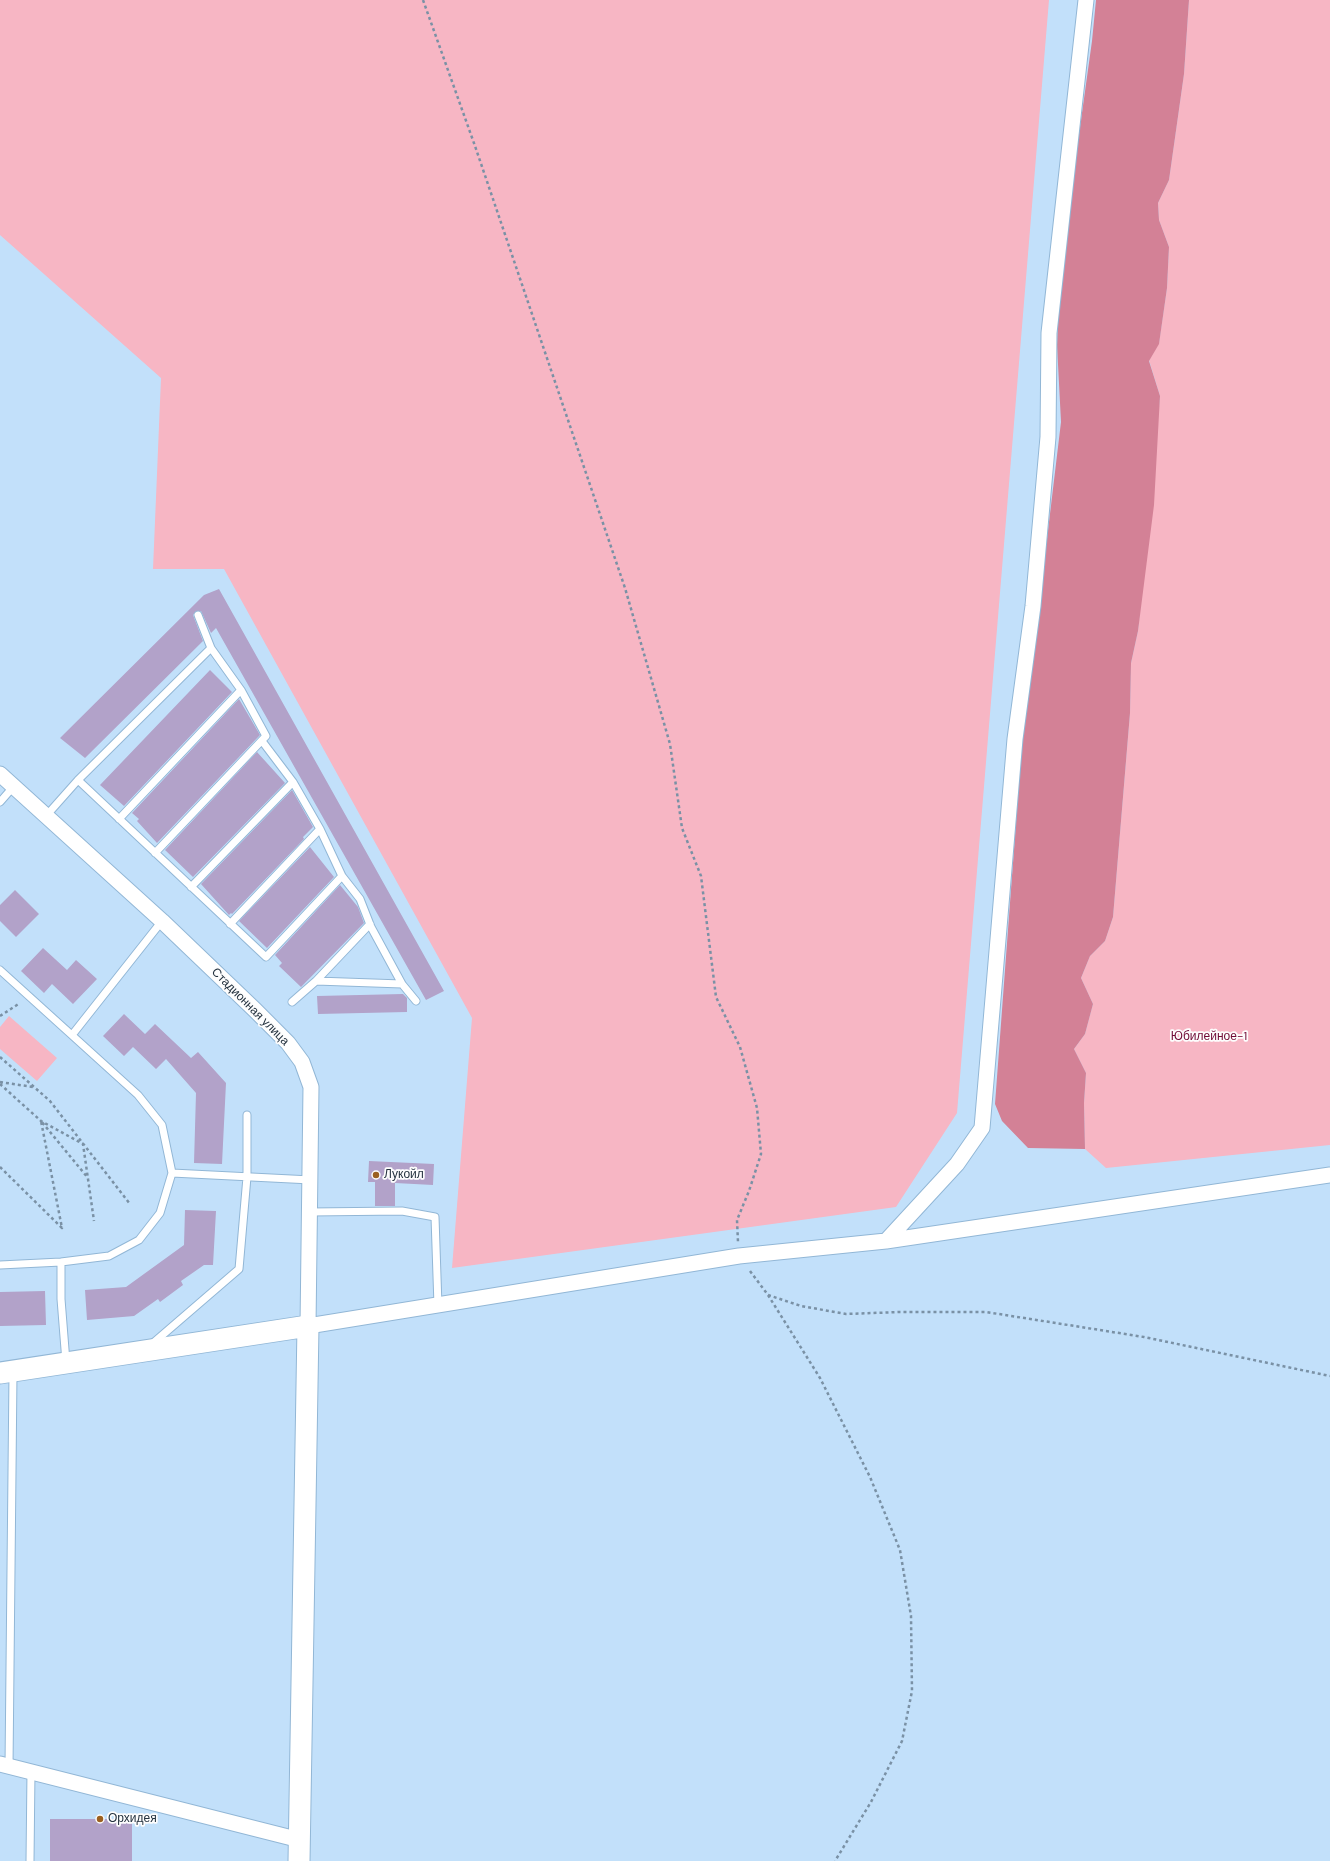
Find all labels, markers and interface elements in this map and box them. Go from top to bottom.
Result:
street label: Стадионная улица [208,965,292,1049]
park label: Юбилейное-1 [1171,1030,1247,1044]
place label: Лукойл [384,1168,424,1182]
marker: Лукойл [371,1170,381,1180]
place label: Орхидея [108,1812,157,1826]
marker: Орхидея [95,1814,105,1824]

